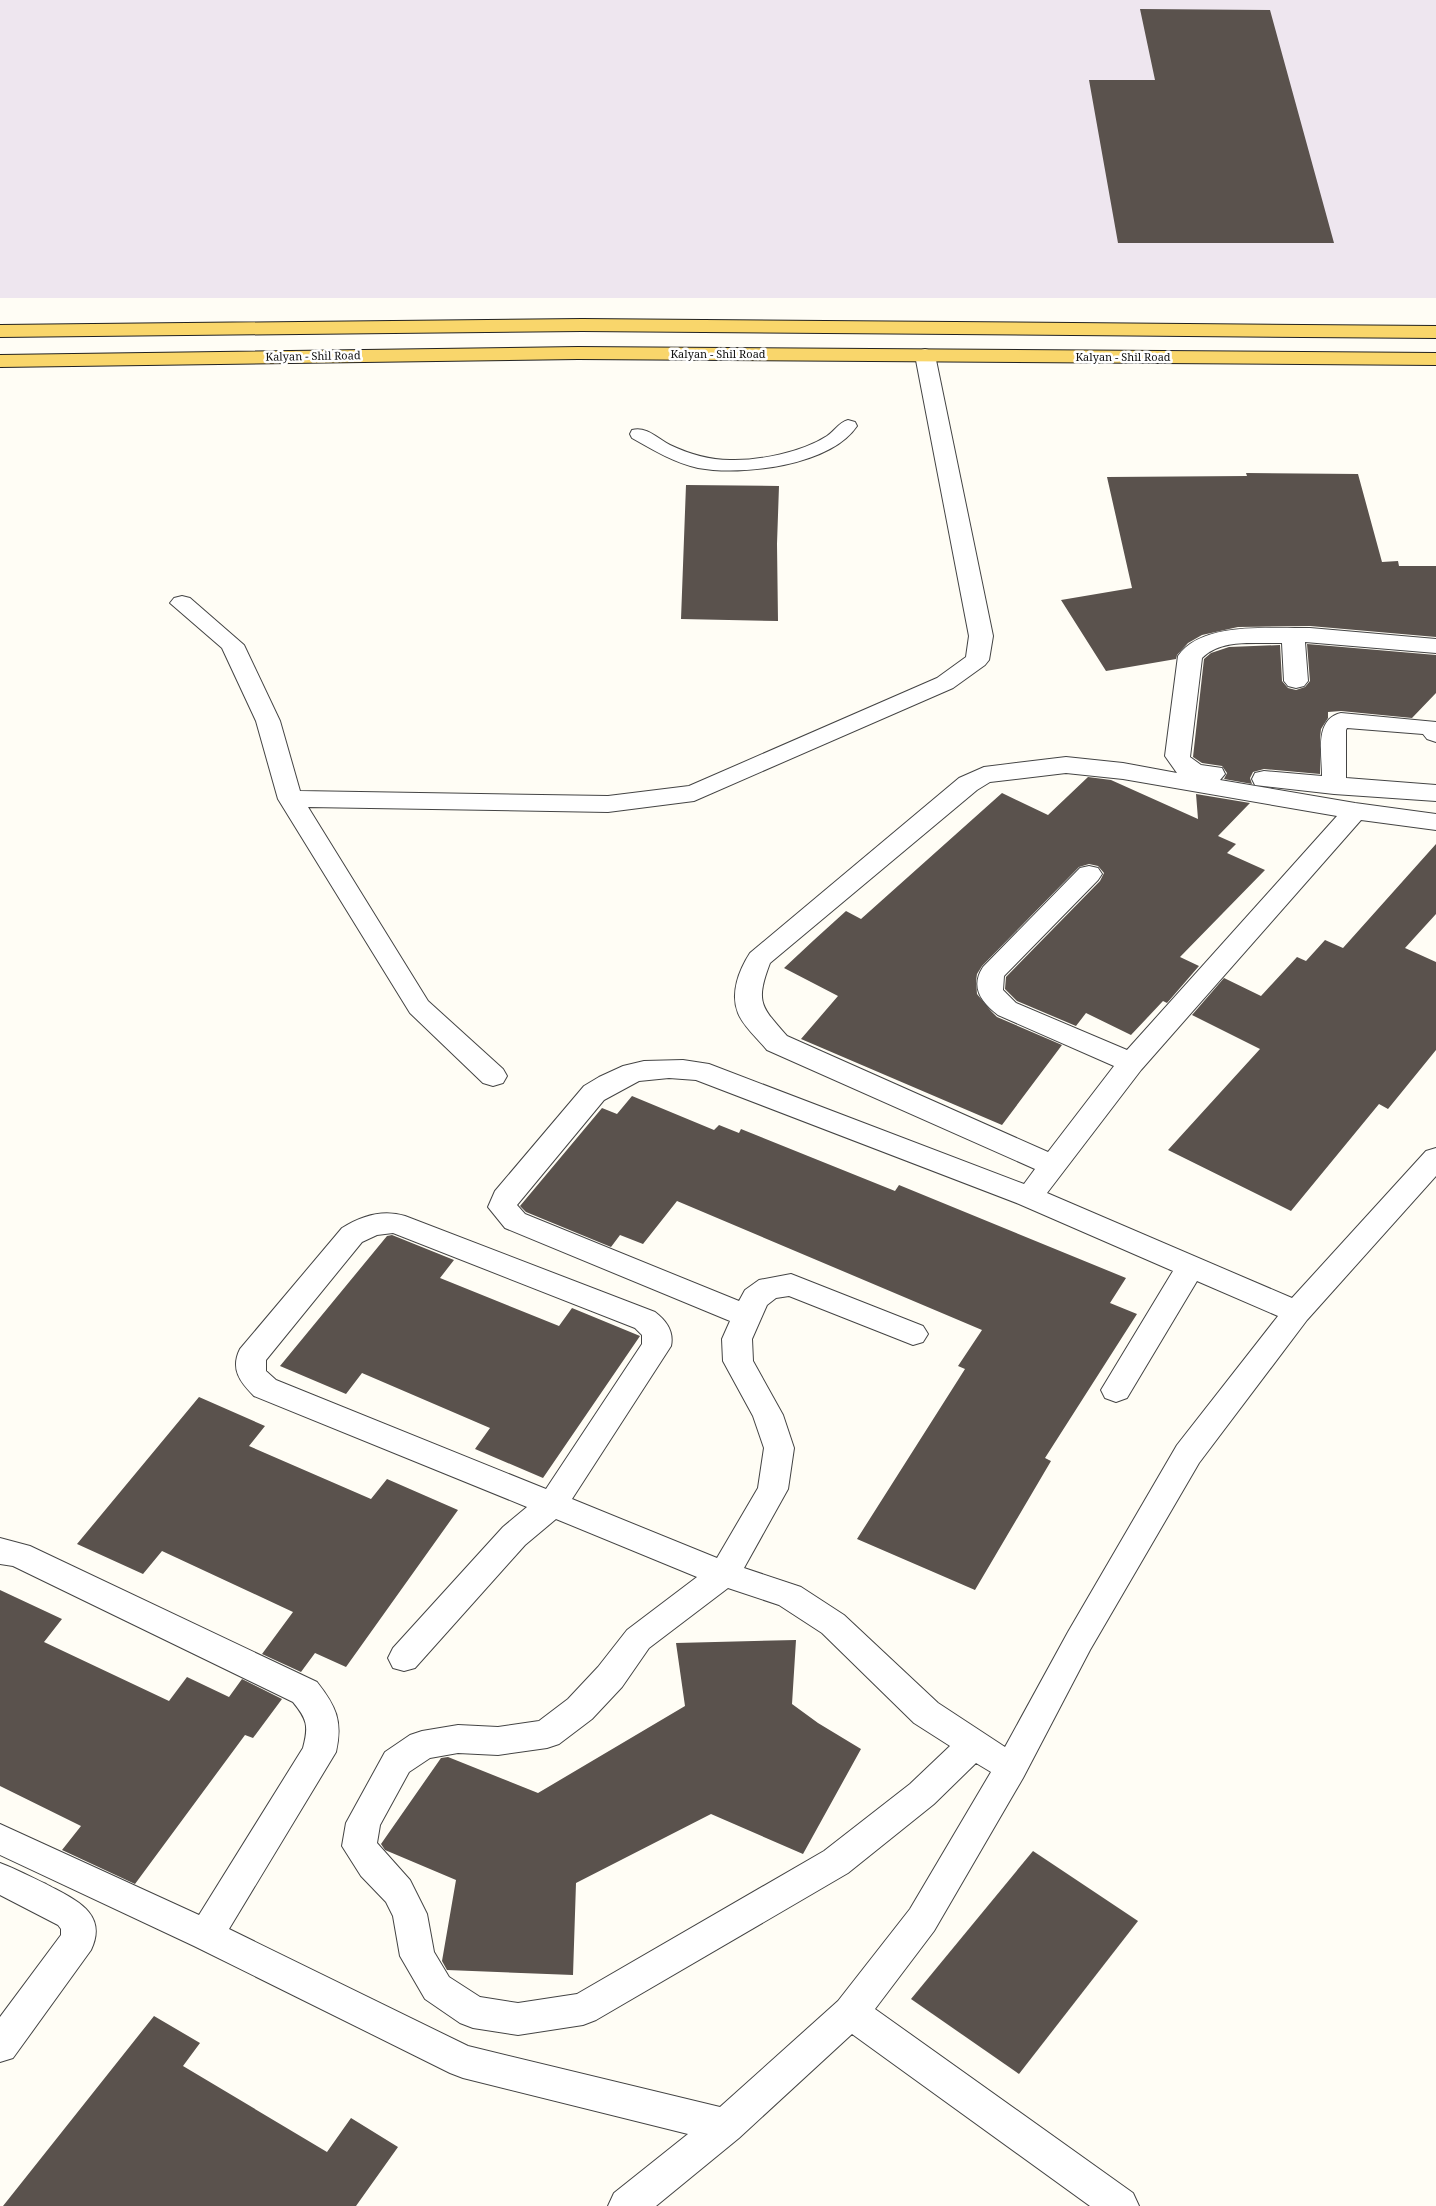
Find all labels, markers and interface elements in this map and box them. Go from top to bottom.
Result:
street label: Kalyan - Shil Road [670,346,766,361]
street label: Kalyan - Shil Road [265,347,361,364]
street label: Kalyan - Shil Road [1075,349,1171,364]

